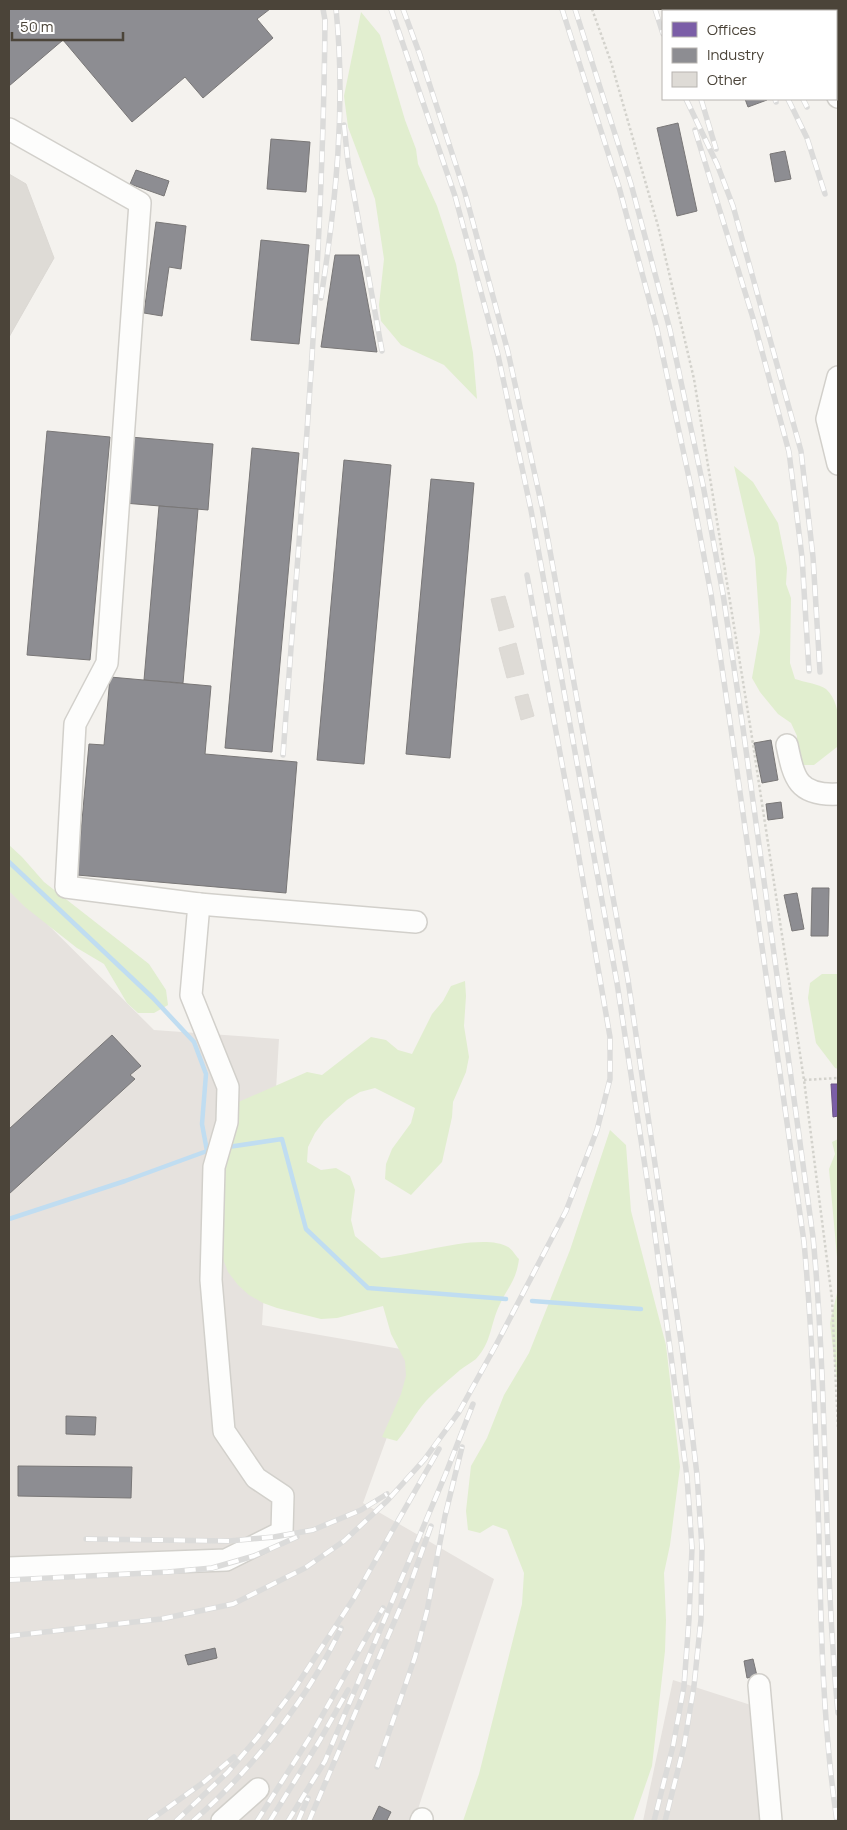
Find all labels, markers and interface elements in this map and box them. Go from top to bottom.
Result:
scale bar [12,10,124,42]
legend [662,10,837,100]
text: 50 m [20,16,54,37]
text: Offices [707,19,756,40]
text: Industry [707,44,764,65]
text: Other [707,69,748,90]

